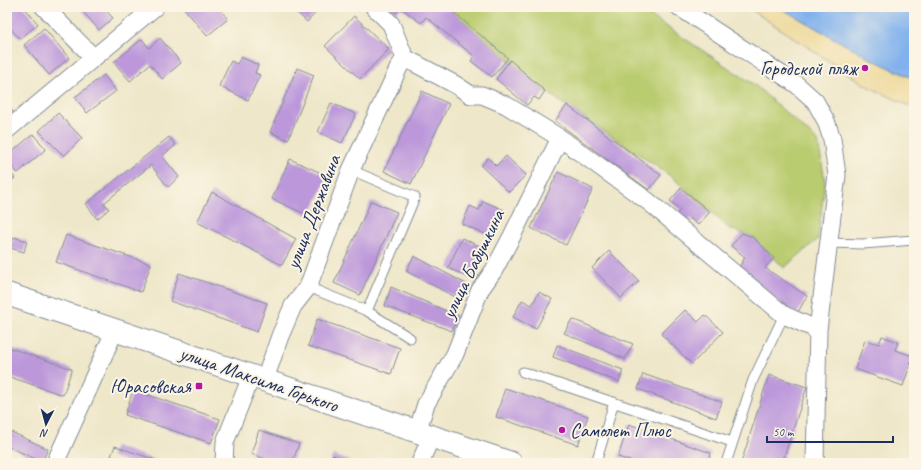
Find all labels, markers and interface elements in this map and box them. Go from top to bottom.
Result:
place label: Городской пляж [760,56,860,81]
marker: Городской пляж [860,63,870,73]
street label: улица Державина [279,150,347,274]
street label: улица Бабушкина [435,204,511,323]
street label: улица Максима Горького [176,340,342,418]
place label: Юрасовская [110,374,192,399]
marker: Юрасовская [194,381,204,391]
north arrow [26,404,66,444]
place label: Самолет Плюс [570,418,672,443]
scale bar [767,418,893,444]
text: 50 m [773,424,795,440]
marker: Самолет Плюс [557,425,567,435]
text: N [39,426,49,441]

